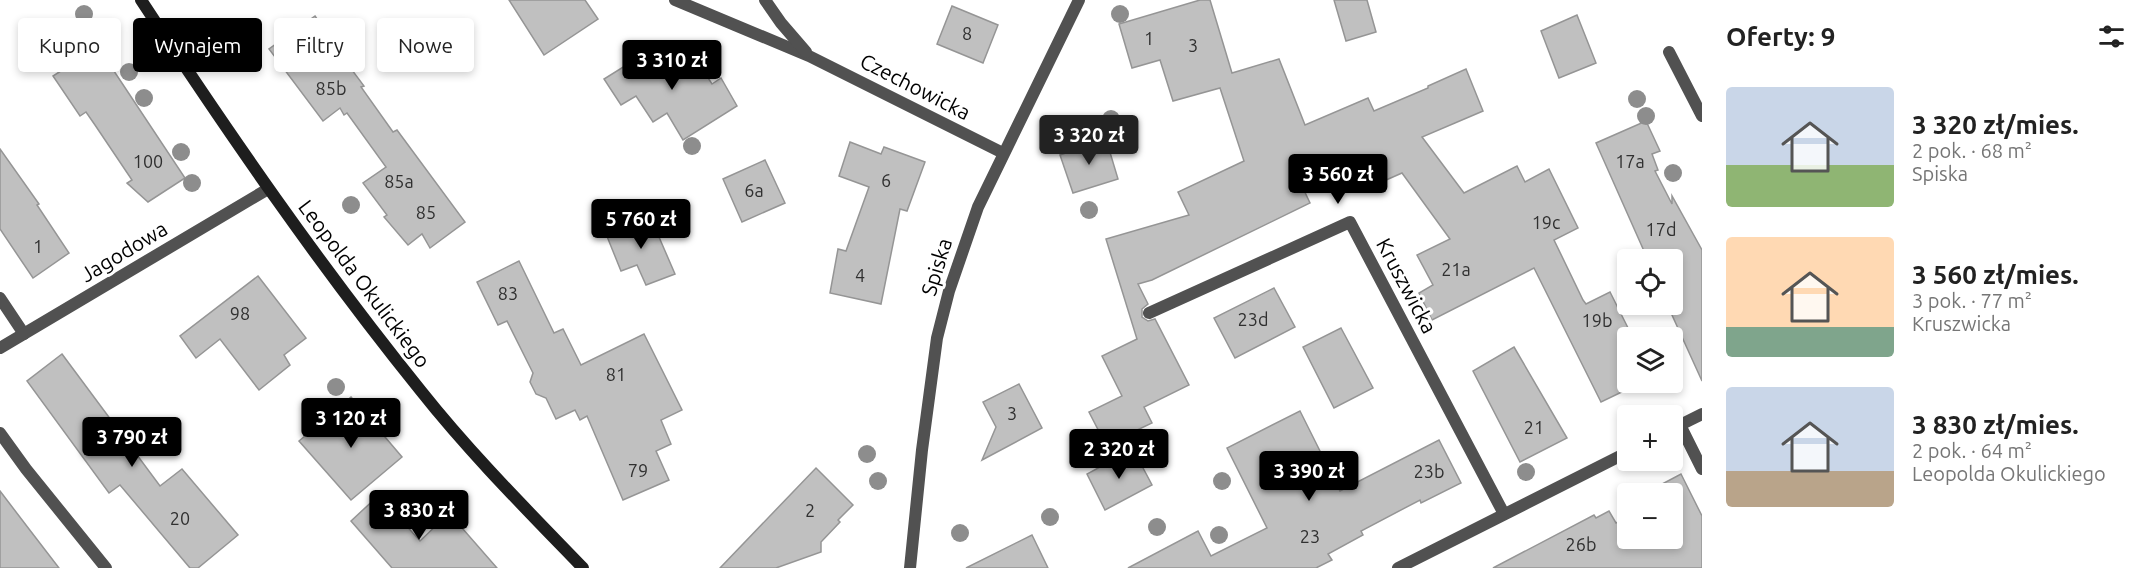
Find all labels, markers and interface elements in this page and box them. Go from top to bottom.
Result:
chip: Kupno [18,18,121,72]
chip: Wynajem [133,18,262,72]
chip: Filtry [274,18,365,72]
chip: Nowe [377,18,474,72]
icon: filters [2095,20,2128,53]
text: Oferty: 9 [1726,22,1835,51]
house number: 8 [962,23,972,43]
house number: 1 [1144,28,1154,48]
house number: 3 [1188,35,1198,55]
pin: 3 310 zł [610,40,734,91]
text: 3 310 zł [636,48,708,71]
street label: Czechowicka [856,48,975,124]
house number: 85b [316,78,346,98]
text: 3 320 zł/mies. [1912,110,2079,139]
icon: home [1774,111,1846,183]
pin: 3 320 zł [1027,115,1151,166]
text: 3 320 zł [1053,123,1125,146]
text: 2 pok. · 68 m² [1912,139,2032,162]
house number: 100 [133,151,163,171]
house number: 17a [1615,151,1645,171]
pin: 3 560 zł [1276,154,1400,205]
text: 3 560 zł [1302,162,1374,185]
text: Spiska [1912,162,1968,185]
house number: 6 [881,170,891,190]
house number: 85a [384,171,414,191]
house number: 6a [744,180,764,200]
street label: Leopolda Okulickiego [294,195,436,372]
pin: 5 760 zł [579,199,703,250]
house number: 85 [416,202,436,222]
text: 5 760 zł [605,207,677,230]
house number: 19c [1532,212,1560,232]
street label: Jagodowa [76,216,171,286]
house number: 17d [1646,219,1676,239]
street label: Kruszwicka [1372,234,1442,337]
street label: Spiska [916,235,956,298]
house number: 1 [33,236,43,256]
map controls [1617,249,1683,549]
button: locate [1617,249,1683,315]
house number: 21a [1441,259,1471,279]
text: 3 560 zł/mies. [1912,260,2079,289]
icon: home [1774,261,1846,333]
house number: 4 [855,265,865,285]
house number: 83 [498,283,518,303]
text: 3 pok. · 77 m² [1912,289,2032,312]
house number: 98 [230,303,250,323]
house number: 23d [1238,309,1268,329]
house number: 19b [1582,310,1612,330]
text: Kruszwicka [1912,312,2011,335]
button: layers [1617,327,1683,393]
house number: 81 [606,364,626,384]
pin: 3 120 zł [289,398,413,449]
house number: 3 [1007,403,1017,423]
button: + [1617,405,1683,471]
text: 3 120 zł [315,406,387,429]
text: 3 830 zł/mies. [1912,410,2079,439]
icon: home [1774,411,1846,483]
pin: 3 790 zł [70,417,194,468]
house number: 21 [1524,417,1544,437]
text: 3 790 zł [96,425,168,448]
pin: 2 320 zł [1057,429,1181,480]
text: 2 320 zł [1083,437,1155,460]
text: 2 pok. · 64 m² [1912,439,2032,462]
pin: 3 390 zł [1247,451,1371,502]
text: 3 390 zł [1273,459,1345,482]
house number: 79 [628,460,648,480]
house number: 23b [1414,461,1444,481]
text: Leopolda Okulickiego [1912,462,2106,485]
button: − [1617,483,1683,549]
pin: 3 830 zł [357,490,481,541]
text: 3 830 zł [383,498,455,521]
house number: 2 [805,500,815,520]
house number: 20 [170,508,190,528]
house number: 23 [1300,526,1320,546]
house number: 26b [1566,534,1596,554]

